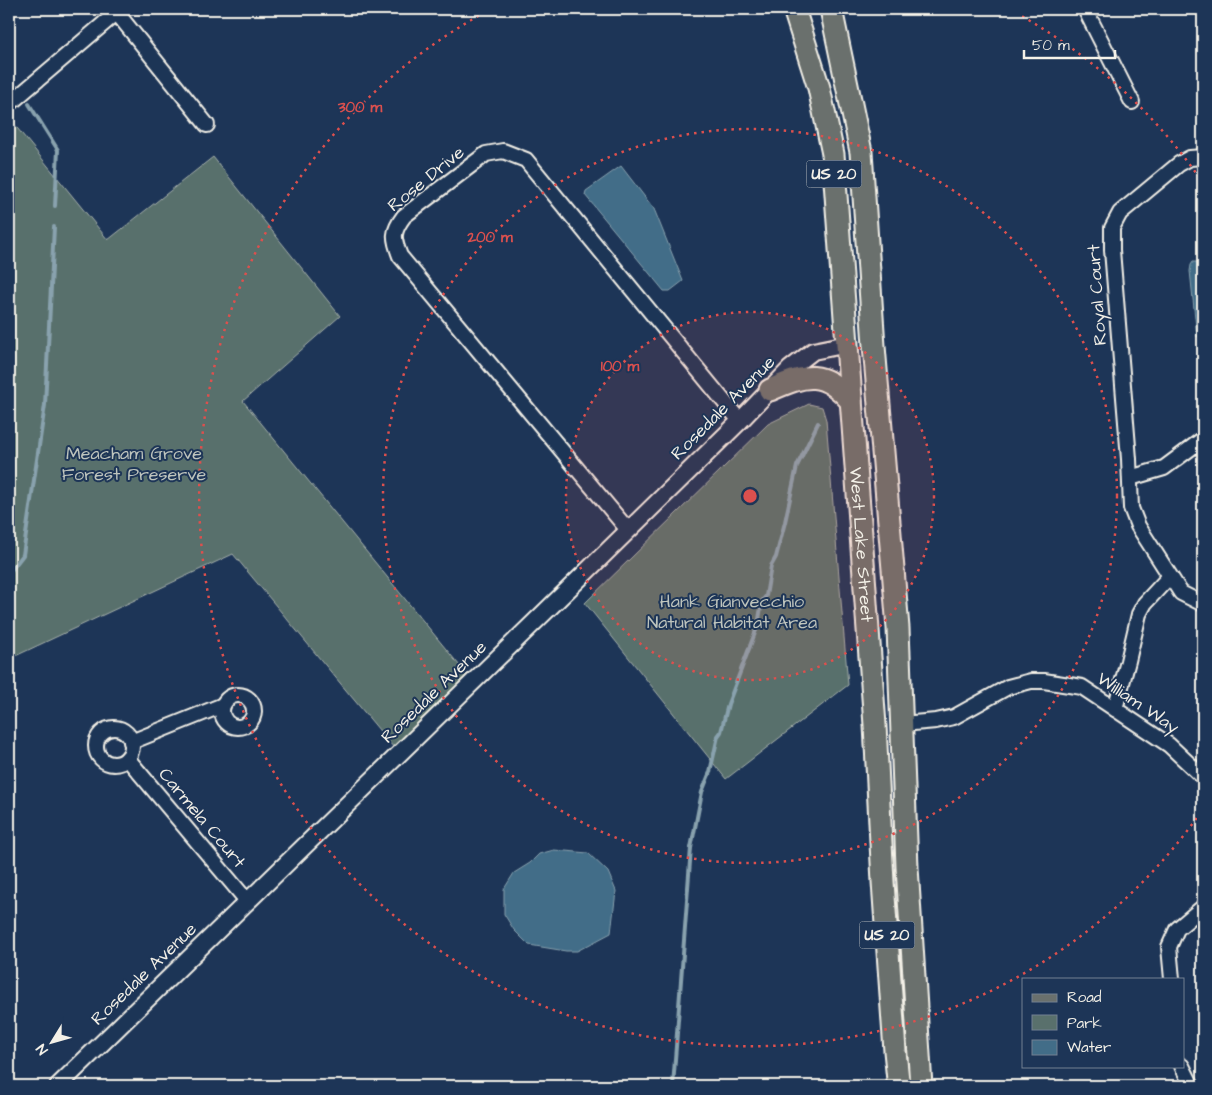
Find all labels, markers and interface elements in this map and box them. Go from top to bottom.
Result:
scale bar [1024,28,1116,60]
text: 50 m [1032,35,1070,56]
text: 300 m [337,97,382,118]
street label: Rose Drive [382,140,470,218]
road number: US 20 [806,160,862,188]
text: 200 m [466,227,513,248]
street label: Royal Court [1081,243,1114,346]
street label: Rosedale Avenue [665,350,781,466]
text: 100 m [601,356,640,377]
park label: Meacham Grove Forest Preserve [62,441,207,487]
street label: West Lake Street [844,466,880,624]
centre of rings [741,487,759,505]
park label: Hank Gianvecchio Natural Habitat Area [647,589,817,635]
street label: Rosedale Avenue [376,635,493,749]
street label: William Way [1091,666,1184,741]
street label: Carmela Court [153,762,252,874]
street label: Rosedale Avenue [86,917,203,1031]
road number: US 20 [860,922,914,948]
legend [1022,978,1184,1068]
text: Road [1067,987,1102,1008]
text: Park [1067,1013,1102,1034]
north arrow [28,1018,78,1068]
text: Water [1067,1037,1111,1058]
text: N [32,1040,53,1059]

